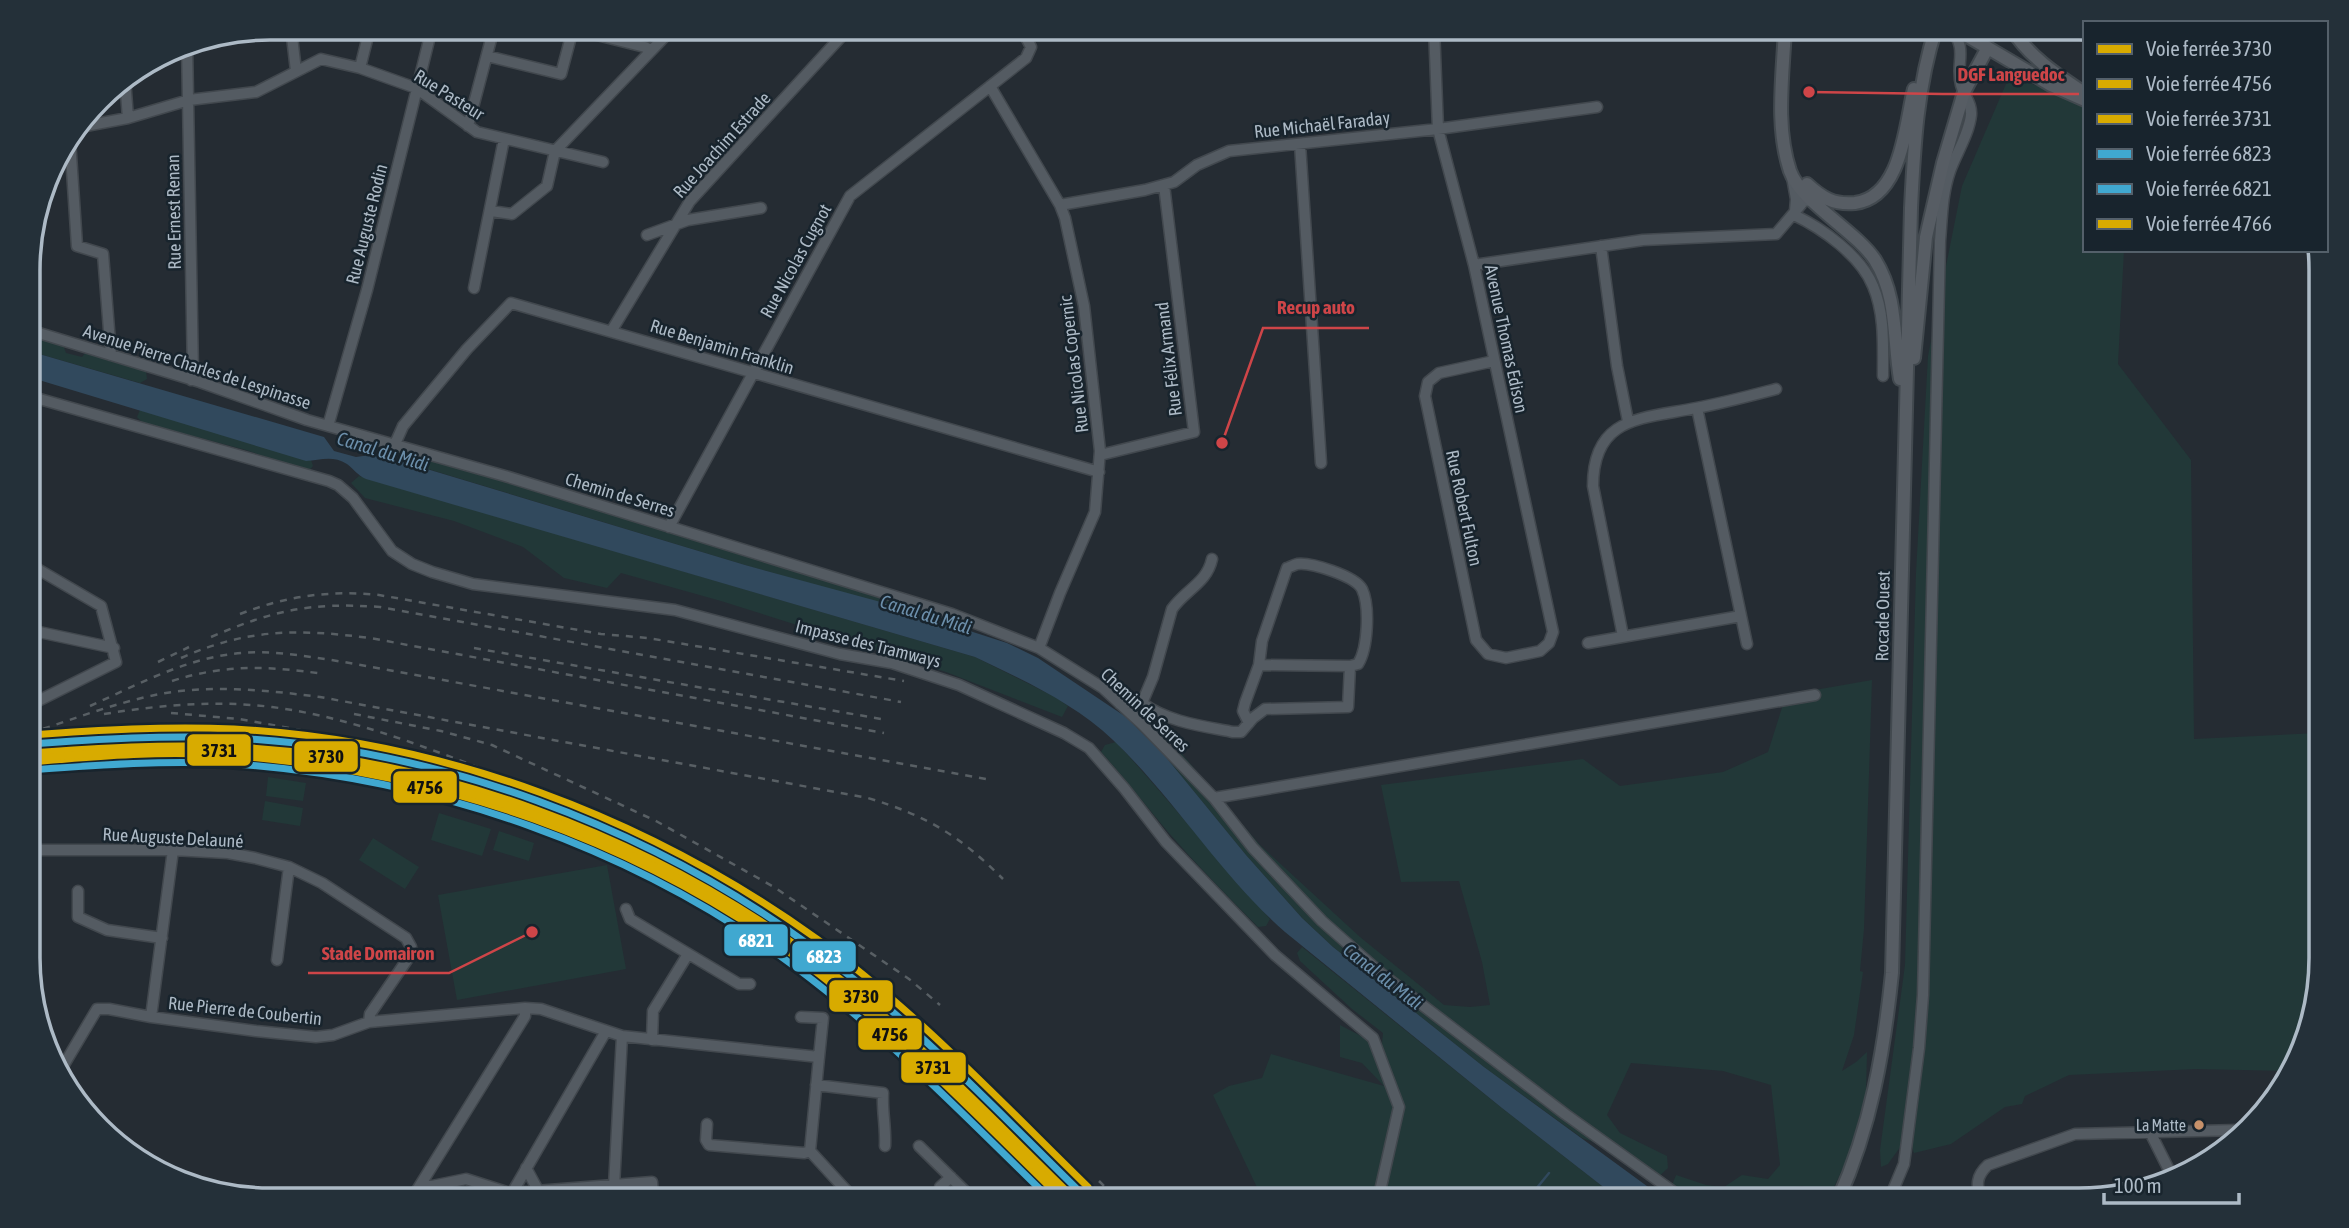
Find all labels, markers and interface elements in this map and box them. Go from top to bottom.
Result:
legend [2083,21,2328,252]
text: Voie ferrée 3730 [2146,36,2272,60]
callout: DGF Languedoc [1943,54,2079,94]
text: DGF Languedoc [1957,63,2065,85]
street label: Rue Pasteur [410,65,489,125]
text: Voie ferrée 4756 [2146,71,2272,95]
street label: Rue Joachim Estrade [669,87,775,202]
text: Voie ferrée 3731 [2146,106,2272,130]
street label: Rue Michaël Faraday [1253,107,1391,142]
text: Voie ferrée 6823 [2146,141,2272,165]
street label: Rue Ernest Renan [162,154,185,270]
street label: Rue Auguste Rodin [341,162,392,286]
text: Voie ferrée 6821 [2146,176,2272,200]
street label: Rue Nicolas Cugnot [756,200,836,321]
text: Voie ferrée 4766 [2146,211,2272,235]
street label: Avenue Thomas Edison [1481,263,1532,415]
callout: Recup auto [1263,288,1369,328]
street label: Rue Nicolas Copernic [1055,294,1092,434]
text: Recup auto [1277,296,1355,318]
street label: Rue Félix Armand [1151,301,1186,417]
street label: Rue Benjamin Franklin [648,315,796,378]
street label: Avenue Pierre Charles de Lespinasse [81,320,313,413]
water label: Canal du Midi [335,427,431,475]
street label: Rue Robert Fulton [1442,448,1487,568]
street label: Chemin de Serres [563,468,677,521]
street label: Rocade Ouest [1871,571,1894,661]
water label: Canal du Midi [878,590,974,638]
street label: Impasse des Tramways [793,615,943,672]
street label: Chemin de Serres [1097,663,1194,756]
line badge: 3731 [186,733,252,767]
text: 3731 [201,739,237,761]
line badge: 3730 [293,740,359,773]
text: 3730 [308,745,344,767]
line badge: 4756 [392,770,458,804]
text: 4756 [406,776,443,798]
street label: Rue Auguste Delauné [102,823,244,852]
line badge: 6821 [723,923,789,957]
text: 6821 [738,929,774,951]
callout: Stade Domairon [308,933,449,973]
water label: Canal du Midi [1339,938,1427,1014]
line badge: 6823 [791,940,857,973]
text: Stade Domairon [322,942,434,964]
text: 6823 [806,945,842,967]
line badge: 3730 [828,979,894,1013]
text: 3730 [843,985,879,1007]
street label: Rue Pierre de Coubertin [167,992,323,1029]
line badge: 4756 [857,1017,923,1051]
text: 4756 [871,1023,908,1045]
line badge: 3731 [900,1051,967,1084]
text: 3731 [915,1056,951,1078]
place label: La Matte [2136,1116,2186,1134]
marker: La Matte [2192,1118,2206,1132]
scale bar [2104,1162,2239,1206]
text: 100 m [2114,1173,2162,1197]

